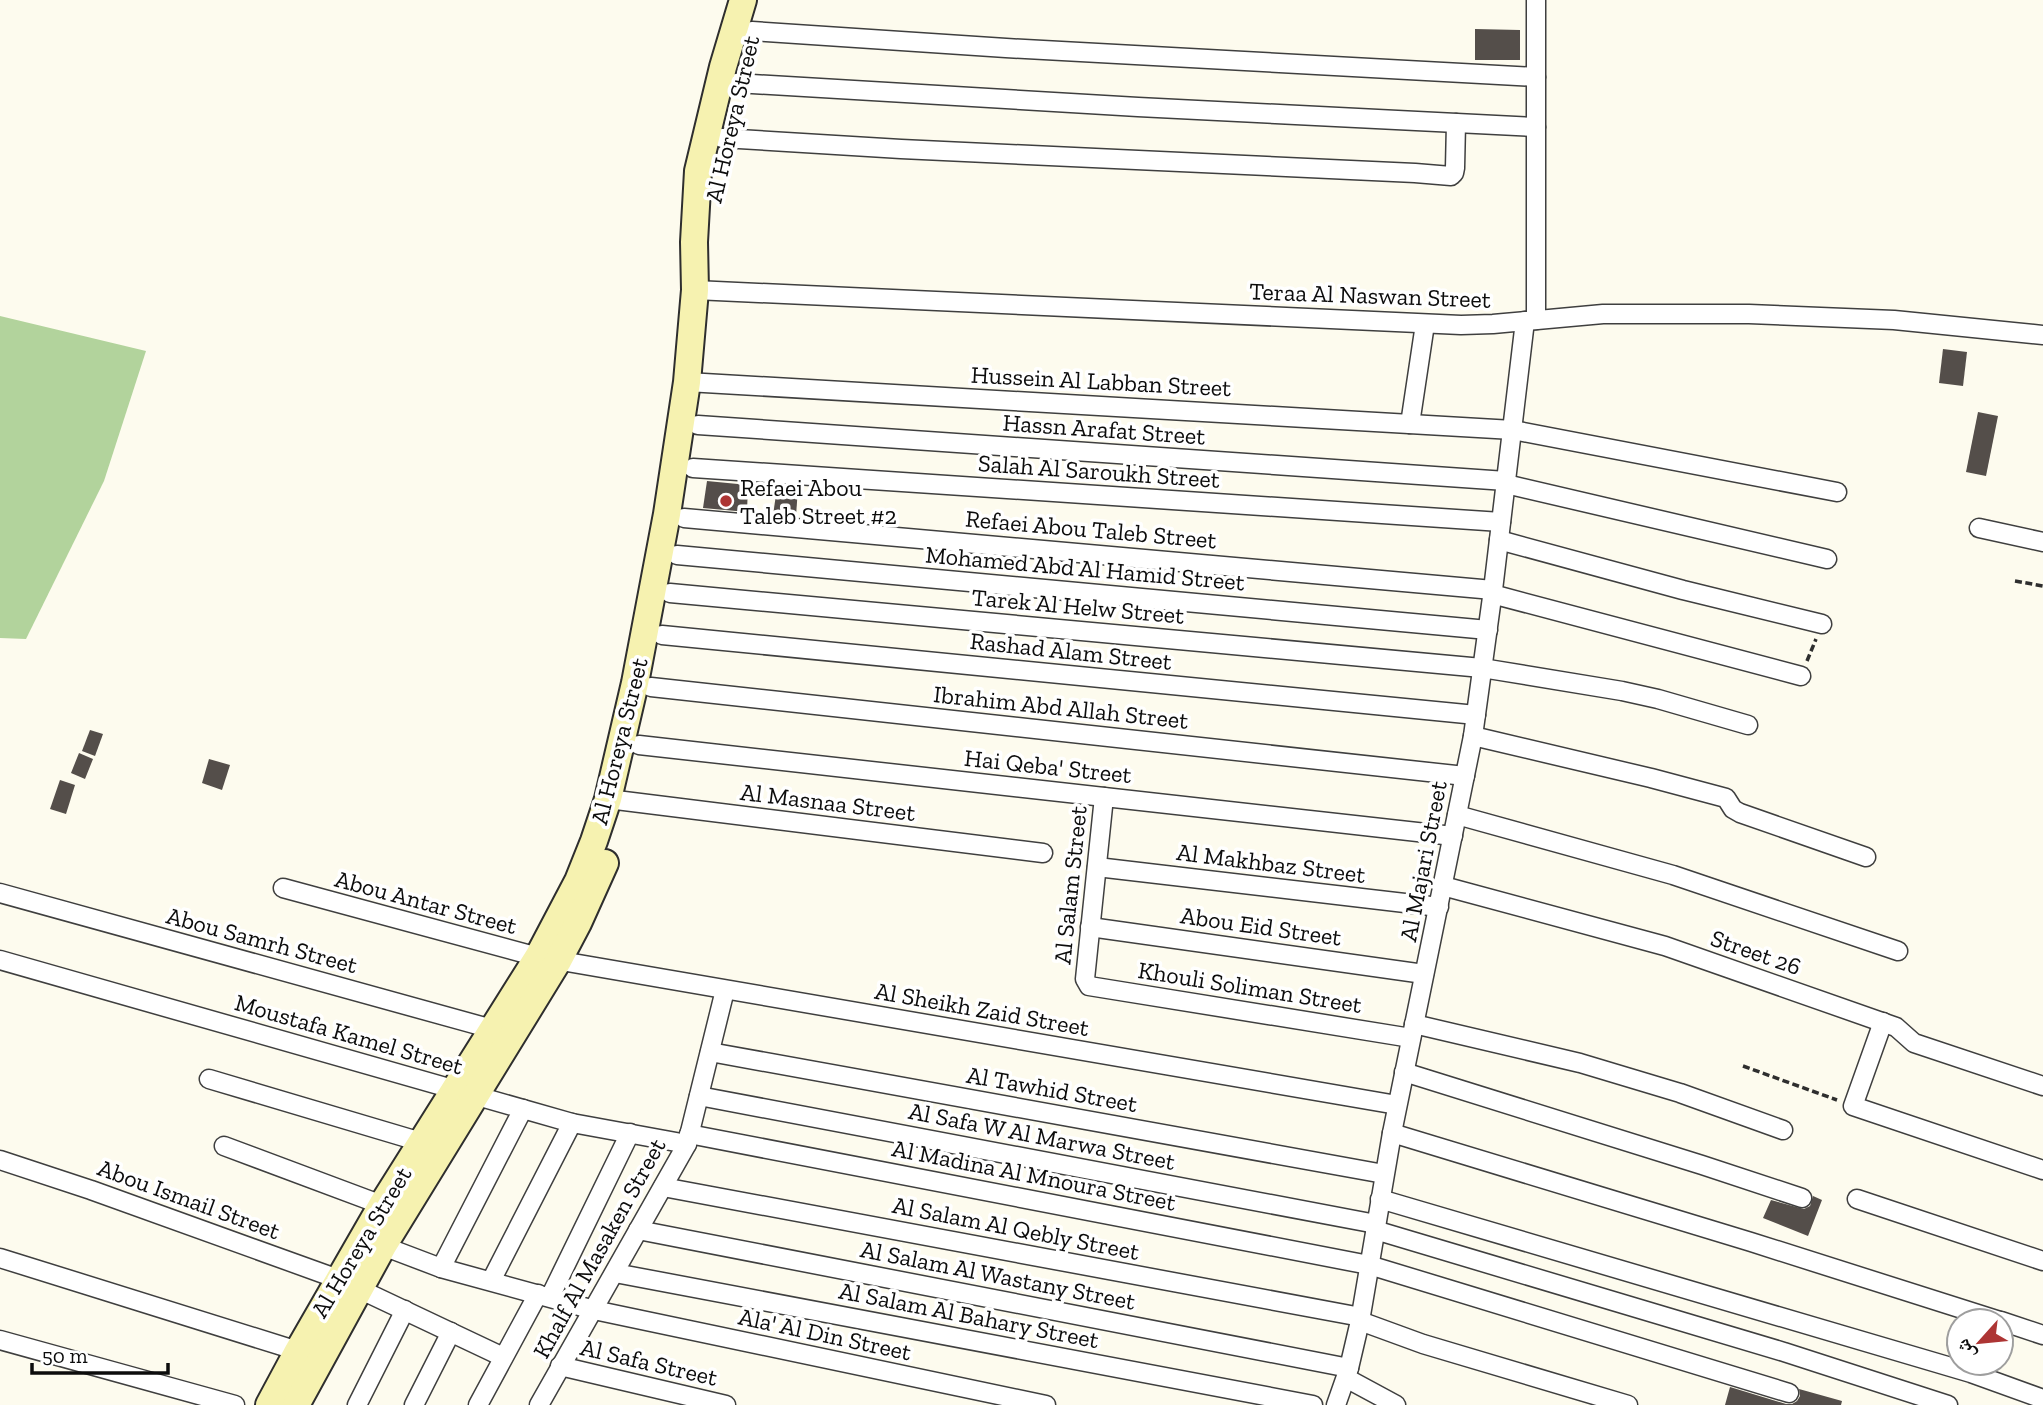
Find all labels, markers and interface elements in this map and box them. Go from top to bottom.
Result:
street label: Al Horeya Street [699,32,765,205]
street label: Teraa Al Naswan Street [1249,276,1491,314]
street label: Hussein Al Labban Street [970,360,1232,402]
street label: Hassn Arafat Street [1002,407,1206,451]
street label: Salah Al Saroukh Street [977,448,1221,494]
place label: Refaei Abou Taleb Street #2 [740,473,897,530]
marker: Refaei Abou Taleb Street #2 [718,493,734,509]
street label: Refaei Abou Taleb Street [964,504,1218,554]
street label: Mohamed Abd Al Hamid Street [924,540,1246,596]
street label: Tarek Al Helw Street [971,582,1186,630]
street label: Rashad Alam Street [969,626,1173,676]
street label: Al Horeya Street [584,655,654,827]
street label: Ibrahim Abd Allah Street [932,679,1190,735]
street label: Hai Qeba' Street [963,743,1133,789]
street label: Al Masnaa Street [739,777,917,827]
street label: Al Majari Street [1393,778,1453,944]
street label: Al Salam Street [1047,804,1093,966]
street label: Al Makhbaz Street [1175,837,1367,889]
street label: Abou Antar Street [332,864,520,940]
street label: Abou Eid Street [1179,900,1343,952]
street label: Abou Samrh Street [163,901,361,979]
street label: Street 26 [1707,923,1805,981]
street label: Khouli Soliman Street [1136,955,1364,1019]
street label: Al Sheikh Zaid Street [873,976,1091,1042]
street label: Moustafa Kamel Street [231,988,467,1081]
street label: Al Tawhid Street [965,1060,1140,1118]
street label: Al Safa W Al Marwa Street [906,1096,1178,1176]
street label: Khalf Al Masaken Street [526,1133,672,1363]
street label: Al Madina Al Mnoura Street [890,1133,1178,1217]
street label: Abou Ismail Street [94,1153,284,1245]
street label: Al Horeya Street [305,1161,417,1323]
street label: Al Salam Al Qebly Street [890,1190,1142,1266]
street label: Al Salam Al Wastany Street [858,1234,1138,1316]
street label: Al Salam Al Bahary Street [837,1276,1101,1354]
street label: Ala' Al Din Street [736,1302,914,1366]
north arrow [1945,1307,2015,1377]
scale bar [32,1332,168,1376]
street label: Al Safa Street [578,1332,720,1392]
text: ش [1950,1335,1980,1364]
text: 50 m [42,1343,88,1368]

